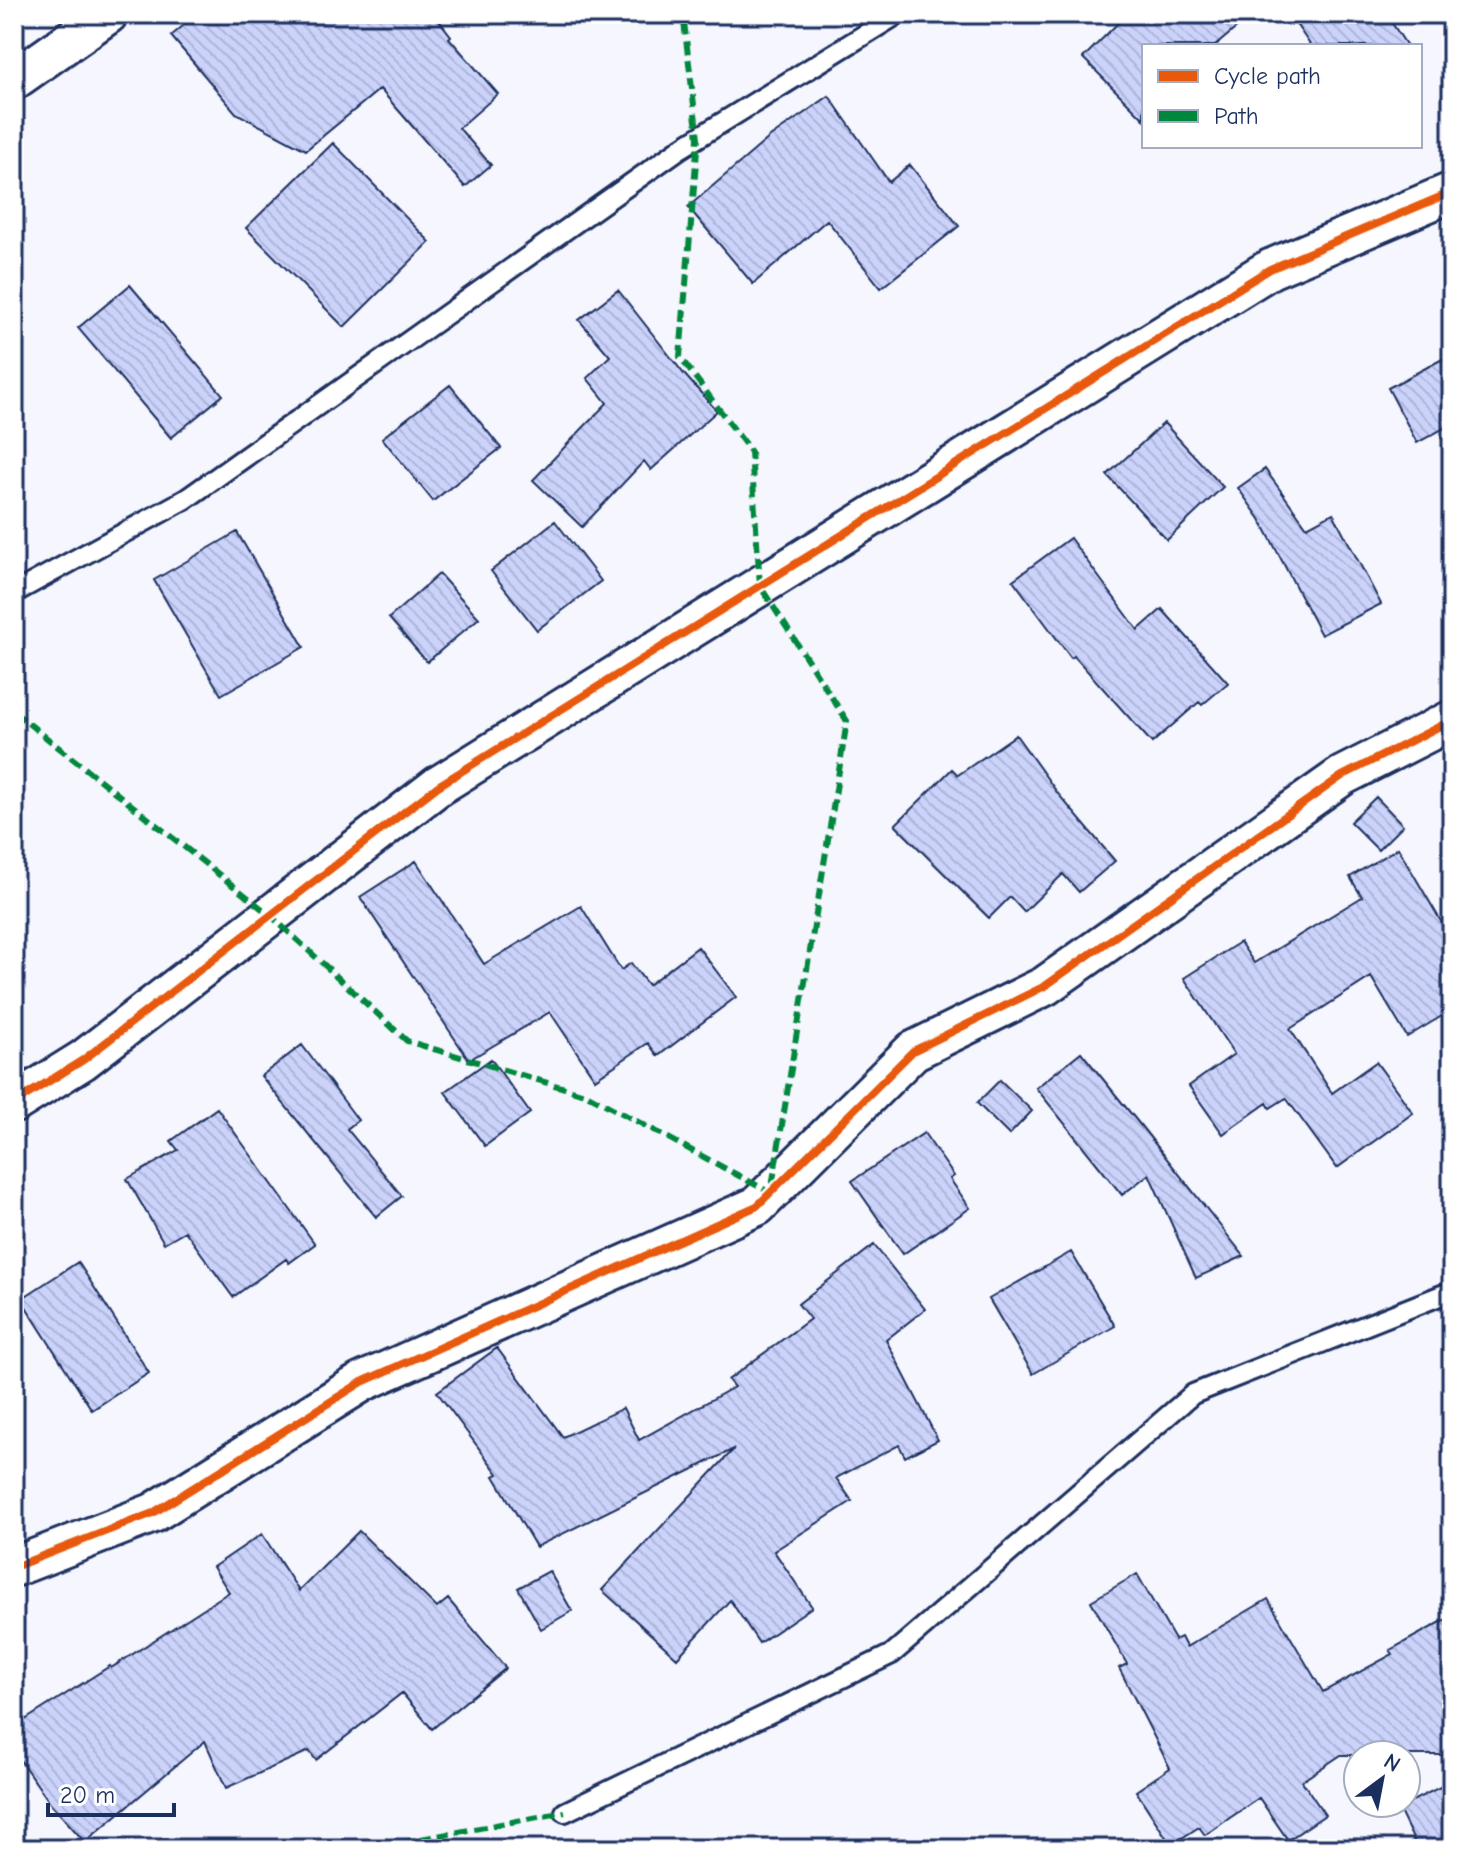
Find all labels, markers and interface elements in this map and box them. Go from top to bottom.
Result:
legend [1142,44,1422,148]
text: Cycle path [1214,62,1321,90]
text: Path [1214,102,1259,130]
north arrow [1342,1739,1422,1819]
text: N [1379,1748,1405,1778]
scale bar [48,1767,174,1817]
text: 20 m [60,1781,115,1809]

